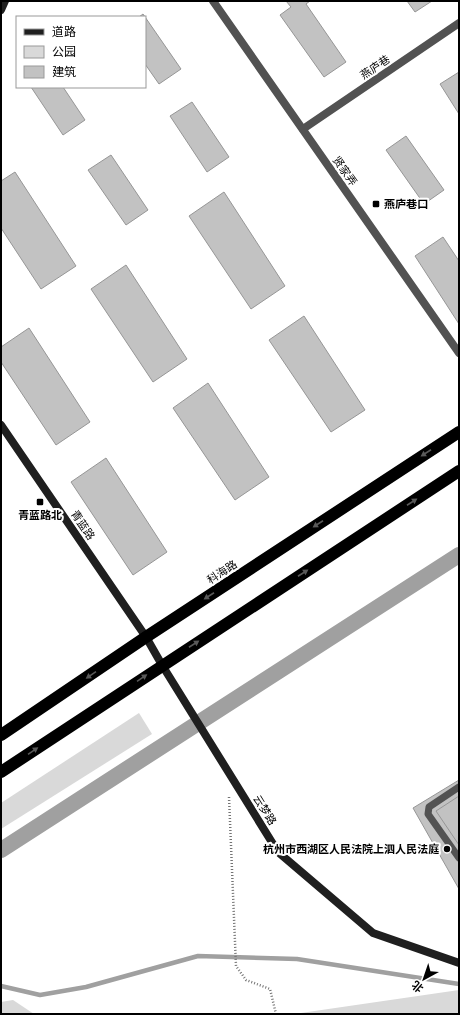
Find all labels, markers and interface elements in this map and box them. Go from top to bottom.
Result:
legend [16,16,146,88]
text: 道路 [52,24,76,39]
text: 公园 [52,44,76,59]
street label: 燕庐巷 [357,52,393,82]
text: 建筑 [52,64,76,79]
street label: 贤家弄 [330,153,360,189]
place label: 燕庐巷口 [384,197,428,211]
marker: 燕庐巷口 [371,199,381,209]
one-way arrow [421,449,432,457]
marker: 青蓝路北 [35,497,45,507]
one-way arrow [407,498,417,506]
street label: 青蓝路 [68,507,98,543]
place label: 青蓝路北 [18,508,62,522]
one-way arrow [312,521,324,528]
street label: 科海路 [204,557,240,587]
one-way arrow [298,569,308,577]
one-way arrow [204,592,214,600]
one-way arrow [189,640,199,648]
one-way arrow [86,671,96,679]
one-way arrow [136,674,147,682]
one-way arrow [28,747,39,754]
street label: 云梦路 [250,792,280,828]
place label: 杭州市西湖区人民法院上泗人民法庭 [263,842,439,856]
marker: 杭州市西湖区人民法院上泗人民法庭 [442,844,452,854]
north arrow [404,959,444,999]
text: 北 [409,978,426,996]

